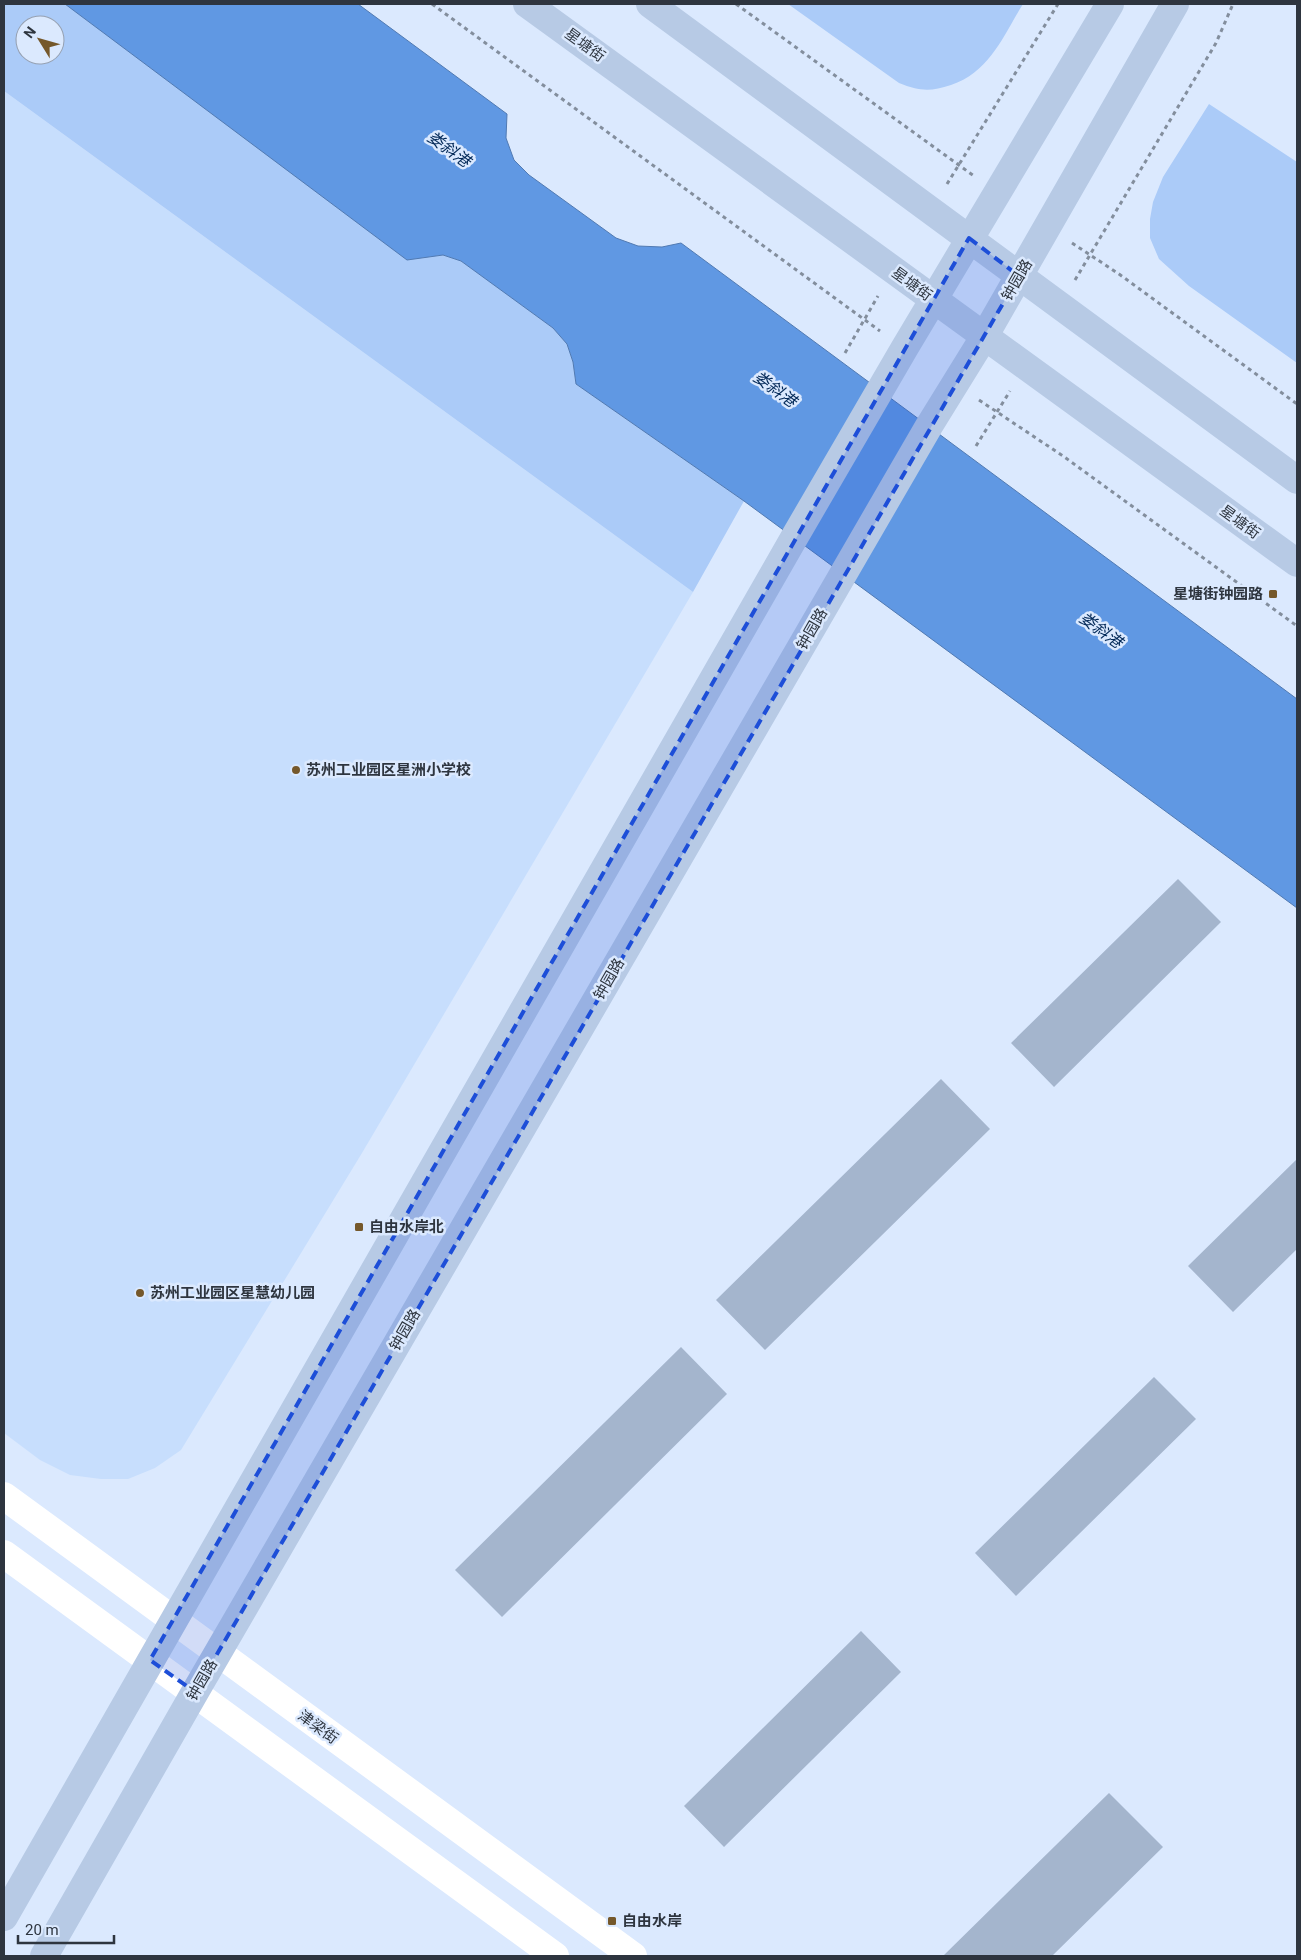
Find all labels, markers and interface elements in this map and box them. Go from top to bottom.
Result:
north arrow [15,15,65,65]
text: N [20,23,39,41]
street label: 星塘街 [562,24,608,66]
water label: 娄斜港 [424,127,476,172]
street label: 钟园路 [998,256,1036,304]
street label: 星塘街 [889,263,935,305]
water label: 娄斜港 [750,367,802,412]
street label: 星塘街 [1217,501,1263,543]
place label: 星塘街钟园路 [1173,585,1263,603]
marker: 星塘街钟园路 [1267,588,1279,600]
street label: 钟园路 [793,605,831,653]
water label: 娄斜港 [1076,608,1128,653]
place label: 苏州工业园区星洲小学校 [306,761,471,779]
marker: 苏州工业园区星洲小学校 [290,764,302,776]
street label: 钟园路 [590,955,628,1003]
place label: 自由水岸北 [369,1218,444,1236]
marker: 自由水岸北 [353,1221,365,1233]
place label: 苏州工业园区星慧幼儿园 [150,1284,315,1302]
marker: 苏州工业园区星慧幼儿园 [134,1287,146,1299]
street label: 钟园路 [386,1306,424,1354]
street label: 钟园路 [183,1656,221,1704]
street label: 津梁街 [295,1706,341,1748]
scale bar [18,1912,114,1944]
place label: 自由水岸 [622,1912,682,1930]
marker: 自由水岸 [606,1915,618,1927]
text: 20 m [25,1921,59,1939]

